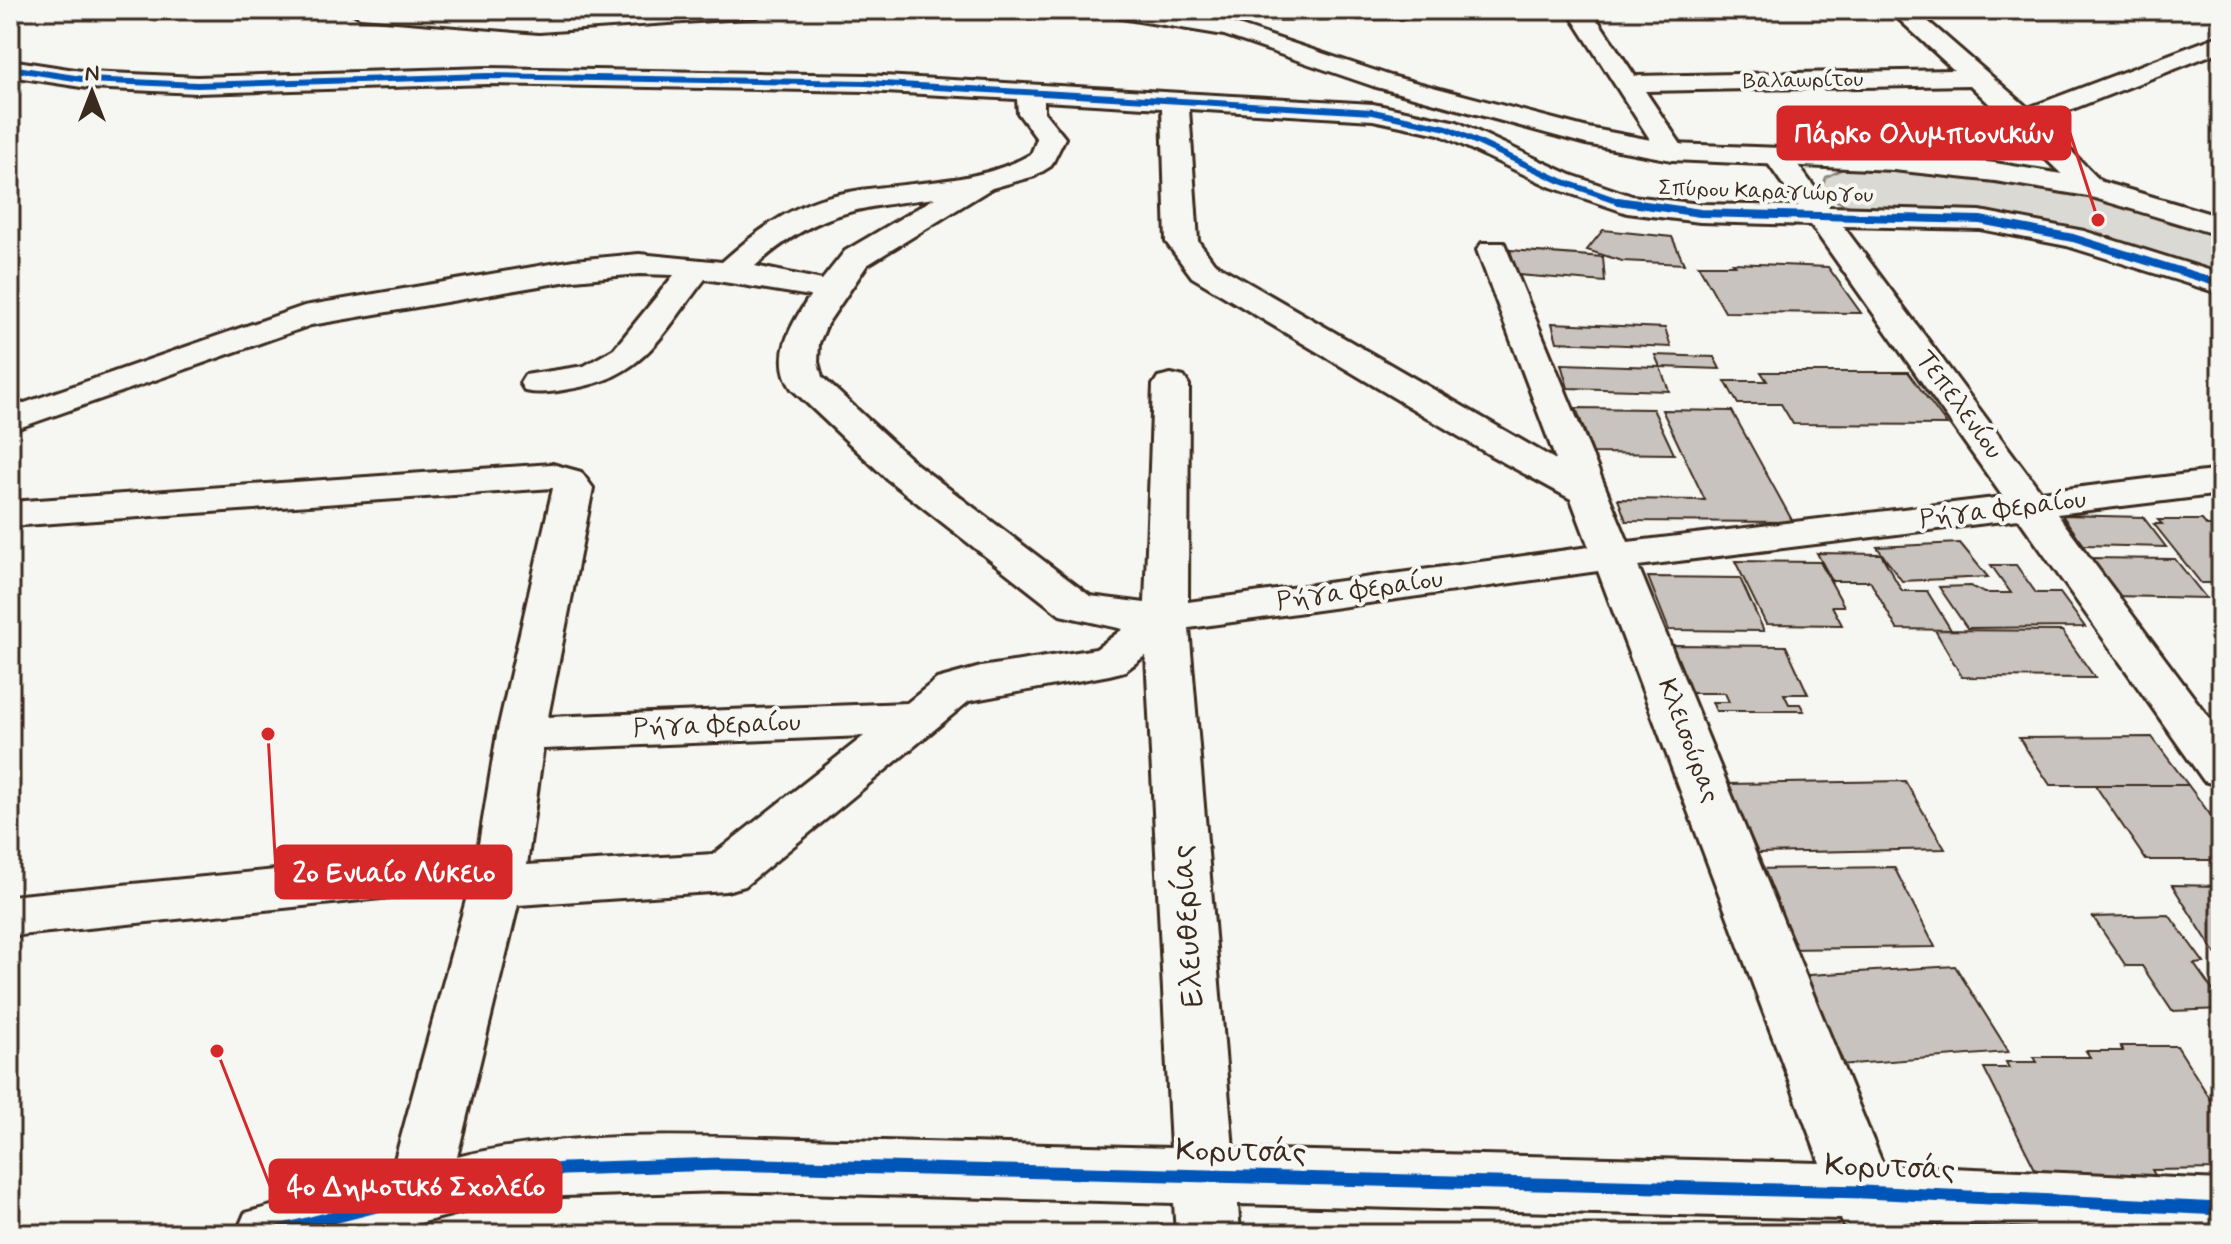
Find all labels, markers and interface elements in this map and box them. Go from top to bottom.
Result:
north arrow [52,52,132,132]
text: N [85,60,99,88]
street label: Βαλαωρίτου [1743,66,1864,96]
callout: Πάρκο Ολυμπιονικών [1778,107,2070,159]
text: Πάρκο Ολυμπιονικών [1794,117,2054,154]
street label: Σπύρου Καραγιώργου [1658,174,1874,210]
street label: Τεπελενίου [1908,344,2010,466]
street label: Ρήγα Φεραίου [1918,483,2088,537]
street label: Ρήγα Φεραίου [1275,563,1445,619]
street label: Κλεισούρας [1649,674,1727,808]
street label: Ρήγα Φεραίου [633,706,801,746]
street label: Ελευθερίας [1161,843,1215,1009]
callout: 2ο Ενιαίο Λύκειο [276,846,511,898]
text: 2ο Ενιαίο Λύκειο [293,856,495,893]
street label: Κορυτσάς [1175,1130,1307,1174]
street label: Κορυτσάς [1824,1145,1956,1191]
callout: 4ο Δημοτικό Σχολείο [270,1160,561,1212]
text: 4ο Δημοτικό Σχολείο [287,1170,545,1207]

